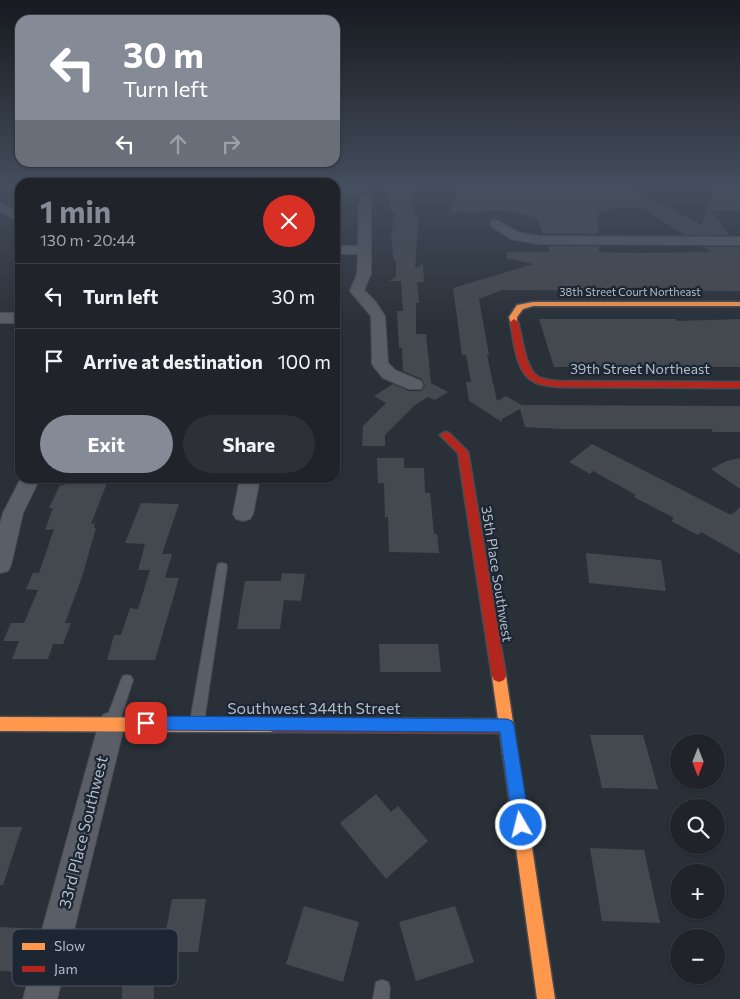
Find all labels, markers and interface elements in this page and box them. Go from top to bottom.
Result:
text: 30 m [123,32,204,75]
icon: left [40,35,105,100]
text: Turn left [123,75,208,102]
icon: left [111,130,139,158]
icon: ahead [164,130,192,158]
icon: right [217,130,245,158]
text: 1 min [40,192,111,229]
button: close [263,195,315,247]
text: 130 m · 20:44 [40,230,136,249]
icon: left [40,282,68,310]
text: Turn left [83,285,158,308]
text: 30 m [272,285,315,308]
street label: 38th Street Court Northeast [559,285,701,298]
icon: arrive [40,347,68,375]
text: Arrive at destination [83,350,263,373]
text: 100 m [278,350,331,373]
street label: 39th Street Northeast [570,360,710,377]
button: Exit [40,415,173,473]
button: Share [183,415,315,473]
street label: 35th Place Southwest [478,505,517,643]
street label: Southwest 344th Street [227,698,401,717]
pin [125,702,167,744]
icon: arrive [132,709,160,737]
north arrow [670,734,725,789]
map controls [670,734,725,984]
street label: 33rd Place Southwest [54,753,111,910]
position arrow [494,798,546,850]
button: search [670,799,725,854]
button: + [670,864,725,919]
legend [12,929,178,986]
button: − [670,929,725,984]
text: Slow [54,937,85,954]
text: Jam [54,960,78,977]

